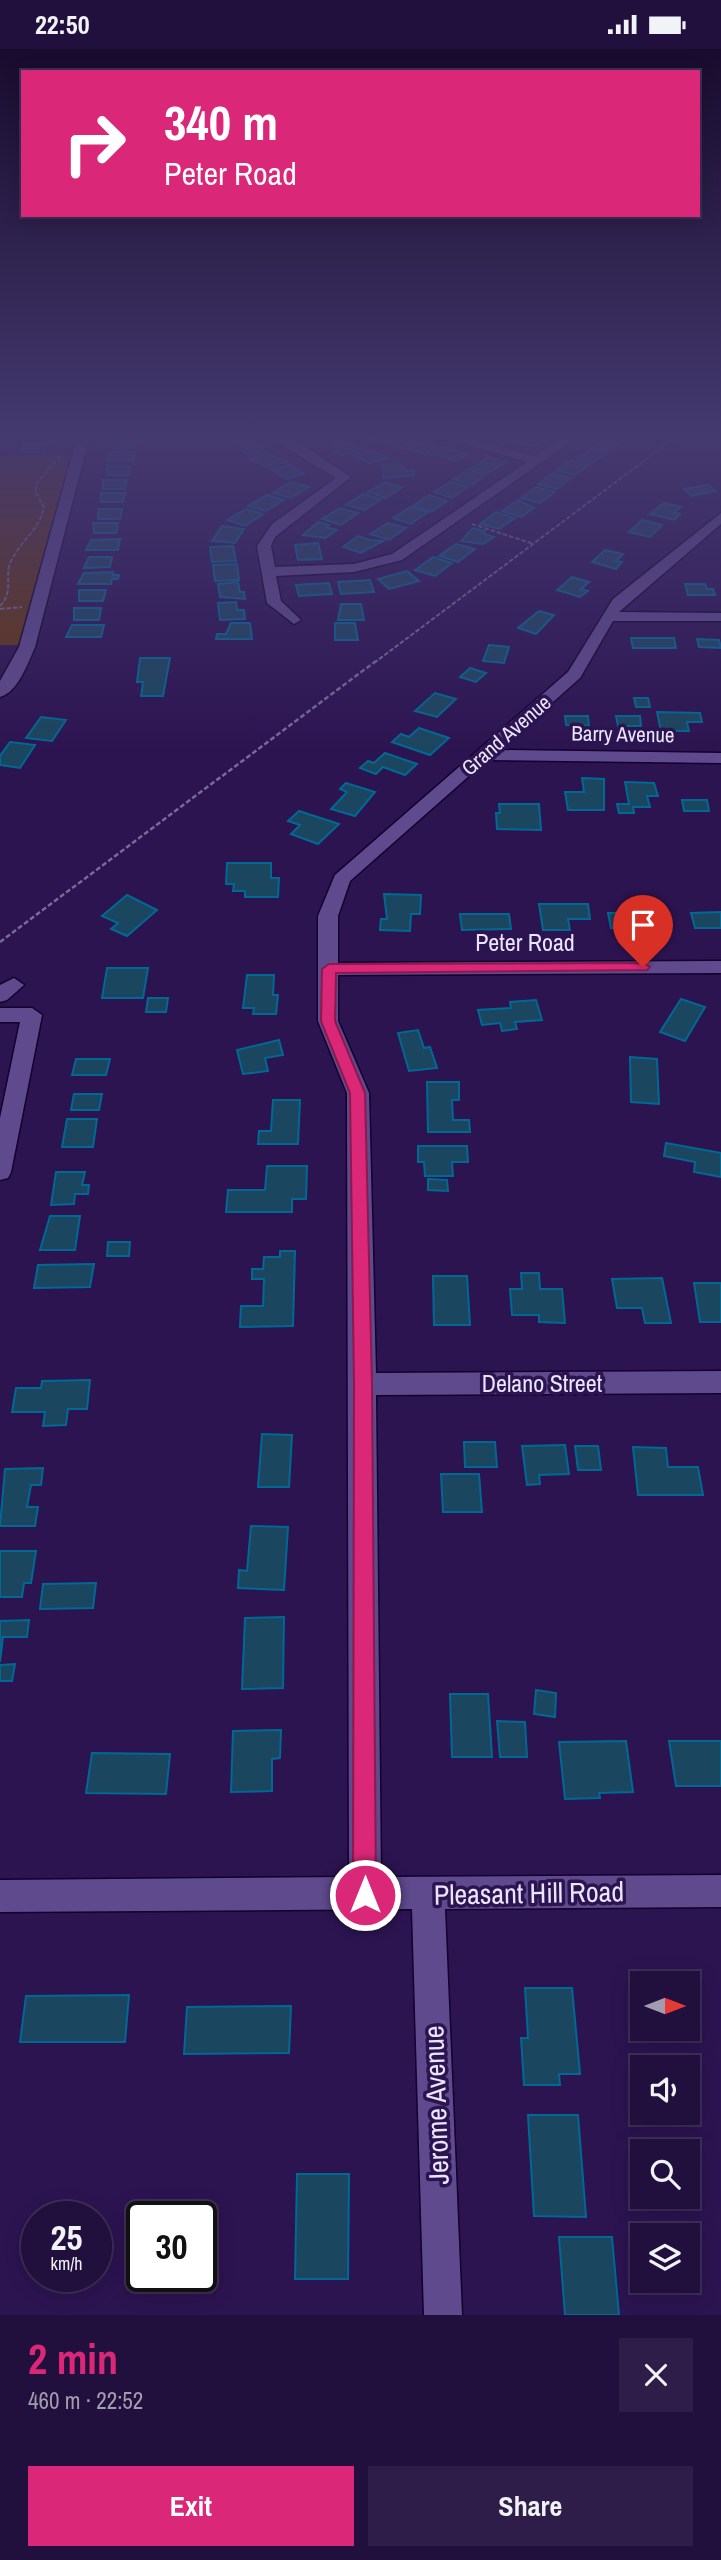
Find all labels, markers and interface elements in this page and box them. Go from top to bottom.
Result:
text: 22:50 [35,7,90,42]
text: 340 m [164,89,278,155]
icon: right [49,98,140,189]
text: Peter Road [164,152,297,195]
street label: Grand Avenue [455,688,557,782]
street label: Barry Avenue [571,719,675,749]
pin [613,895,673,967]
icon: arrive [624,906,662,944]
street label: Peter Road [475,926,575,958]
street label: Delano Street [482,1367,603,1399]
position arrow [328,1858,402,1932]
street label: Pleasant Hill Road [434,1872,624,1914]
north arrow [630,1971,700,2041]
map controls [630,1971,700,2293]
street label: Jerome Avenue [414,2025,458,2185]
button: sound [630,2055,700,2125]
button: search [630,2139,700,2209]
speed limit sign: 30 [126,2201,217,2292]
text: 25 [51,2214,82,2261]
button: layers [630,2223,700,2293]
text: km/h [51,2251,83,2276]
text: 2 min [28,2331,118,2387]
button: close [619,2338,693,2412]
text: 460 m · 22:52 [28,2385,143,2416]
button: Exit [28,2466,354,2546]
button: Share [368,2466,693,2546]

